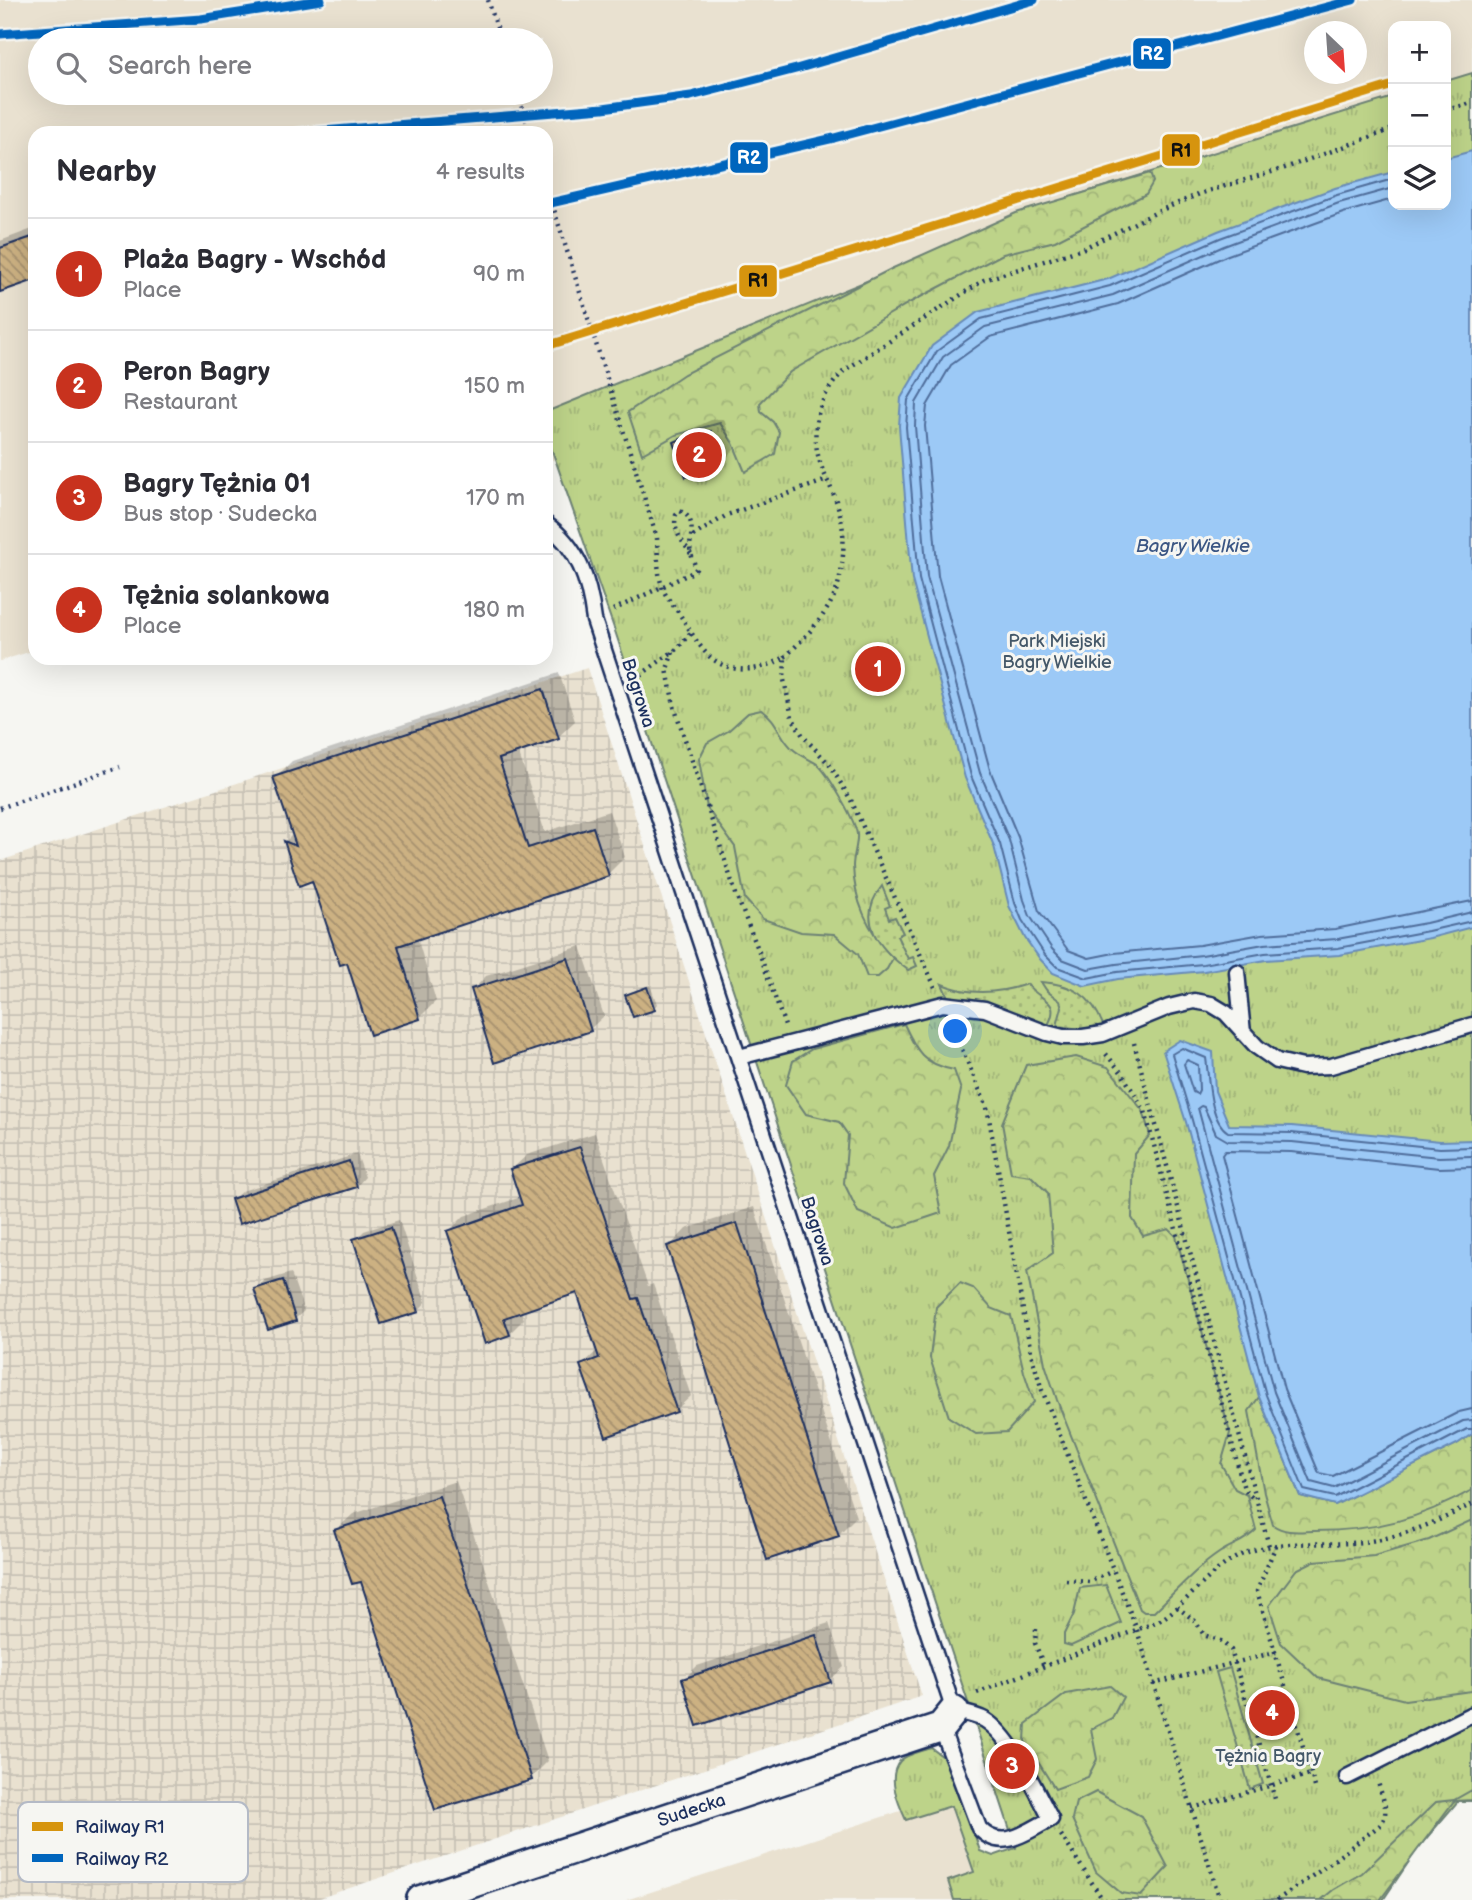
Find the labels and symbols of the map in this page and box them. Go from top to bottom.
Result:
north arrow [1304,21,1367,84]
line badge: R2 [1132,37,1172,70]
text: R2 [1140,43,1165,66]
line badge: R1 [1161,133,1201,167]
text: R1 [1170,140,1192,163]
line badge: R2 [729,141,769,174]
text: R2 [737,147,762,170]
line badge: R1 [738,264,778,298]
text: R1 [747,270,769,293]
pin: 2 [676,429,722,481]
water label: Bagry Wielkie [1136,535,1250,558]
park label: Park Miejski Bagry Wielkie [1002,631,1112,673]
pin: 1 [855,643,901,695]
street label: Bagrowa [617,656,659,730]
your location [938,1014,972,1048]
street label: Bagrowa [796,1194,838,1268]
pin: 4 [1249,1687,1295,1739]
pin: 3 [989,1740,1035,1792]
park label: Tężnia Bagry [1215,1746,1322,1767]
street label: Sudecka [655,1789,728,1831]
legend [18,1802,248,1882]
text: Railway R1 [75,1816,165,1839]
text: Railway R2 [75,1848,169,1871]

